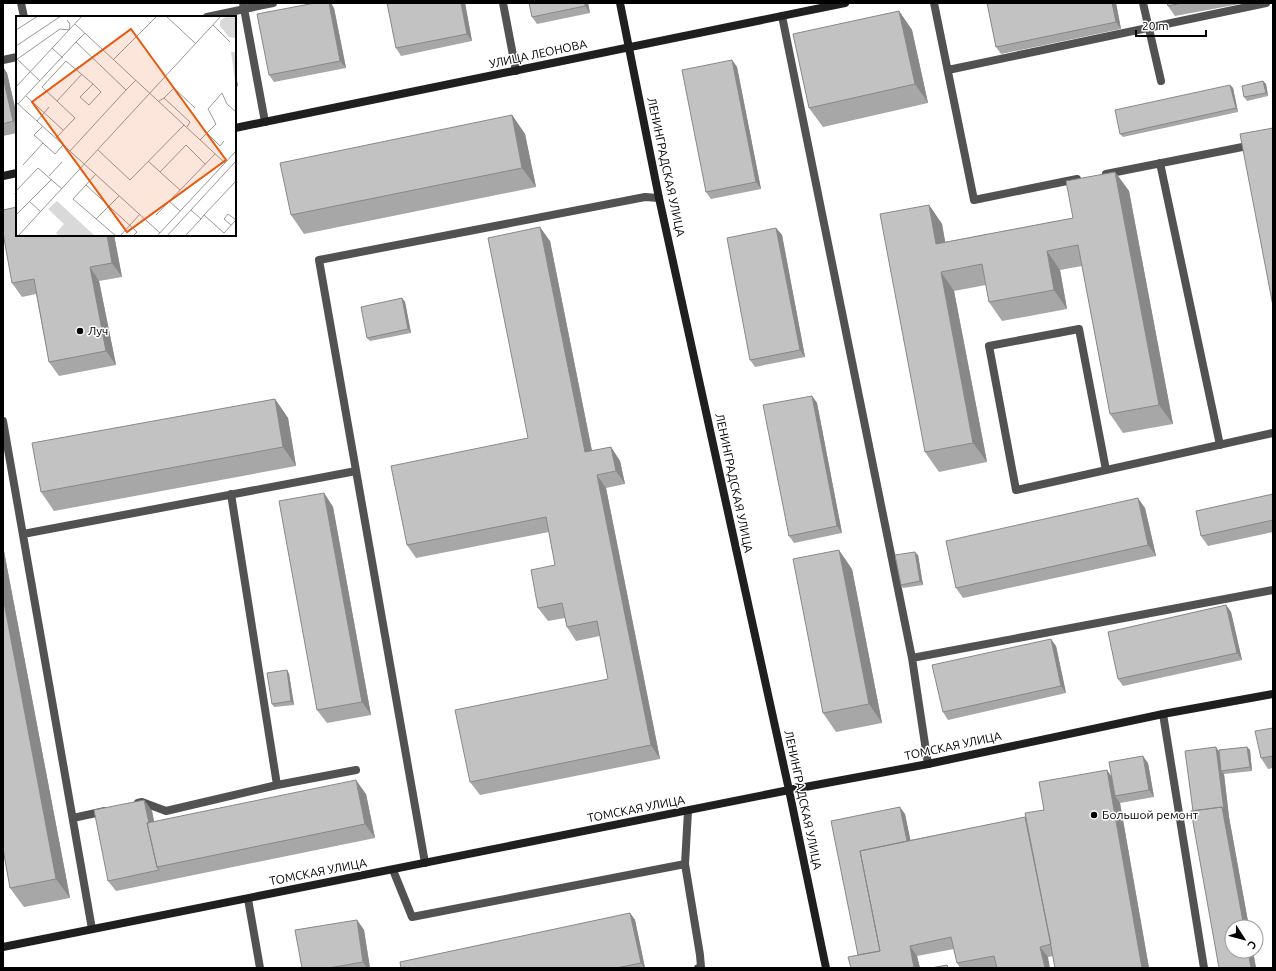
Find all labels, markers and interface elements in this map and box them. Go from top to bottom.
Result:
scale bar [1136,12,1206,38]
inset map [16,16,236,236]
text: 20 m [1142,19,1169,32]
street label: УЛИЦА ЛЕОНОВА [488,37,588,70]
street label: ЛЕНИНГРАДСКАЯ УЛИЦА [645,96,688,238]
place label: Луч [88,324,108,337]
marker: Луч [75,326,85,336]
street label: ЛЕНИНГРАДСКАЯ УЛИЦА [713,412,756,554]
street label: ЛЕНИНГРАДСКАЯ УЛИЦА [782,729,825,871]
street label: ТОМСКАЯ УЛИЦА [903,729,1003,762]
street label: ТОМСКАЯ УЛИЦА [586,793,686,824]
place label: Большой ремонт [1102,808,1199,821]
marker: Большой ремонт [1089,810,1099,820]
street label: ТОМСКАЯ УЛИЦА [268,856,368,887]
north arrow [1224,919,1264,959]
text: С [1245,939,1259,951]

